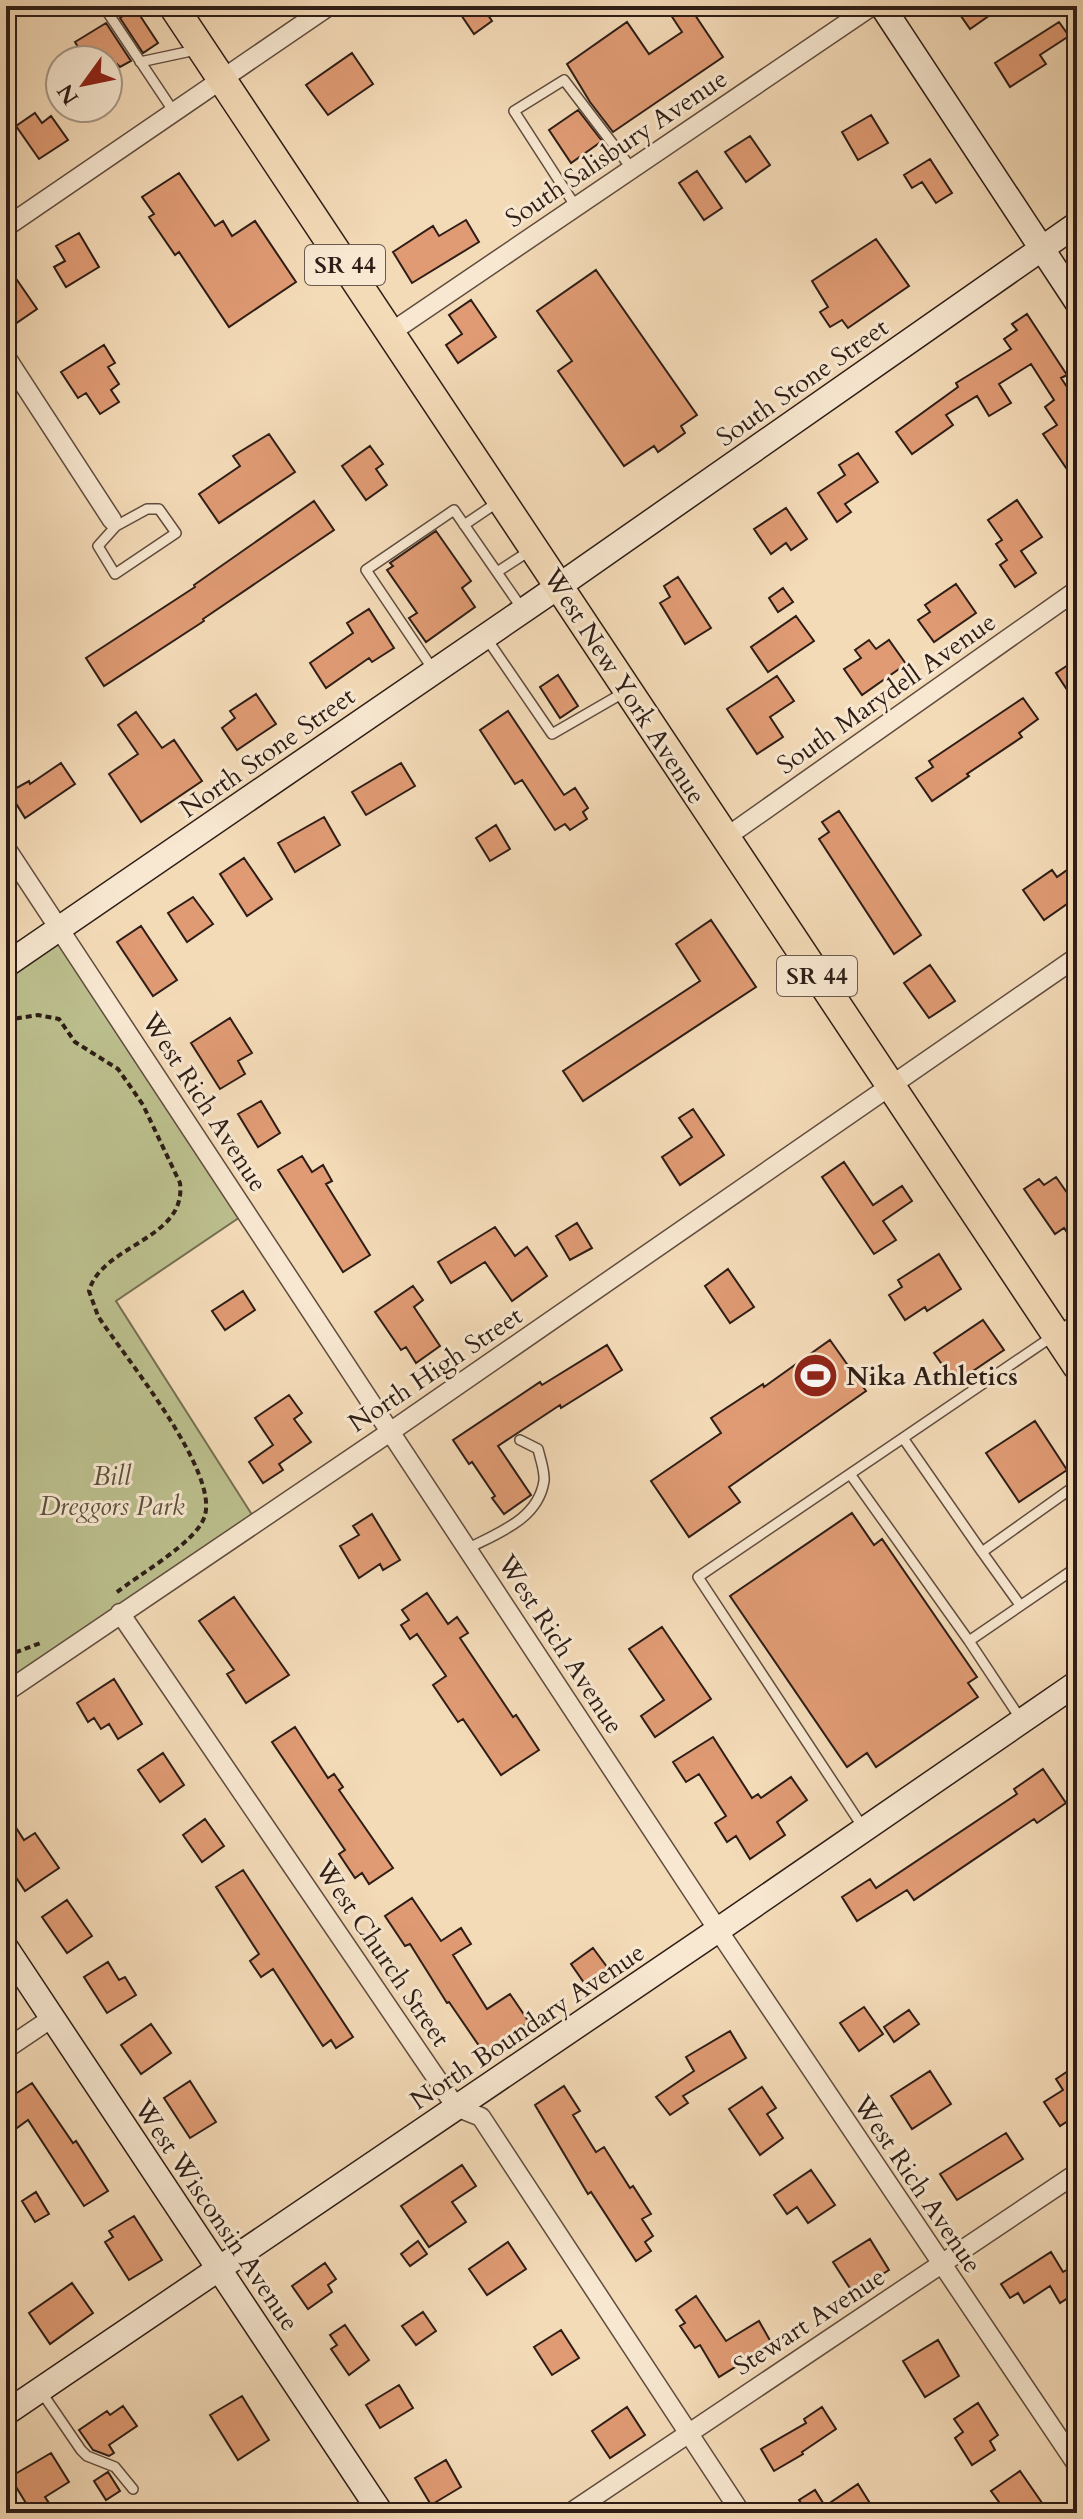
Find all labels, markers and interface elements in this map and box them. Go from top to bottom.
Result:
north arrow [44,44,124,124]
street label: South Salisbury Avenue [499,61,734,236]
text: N [50,78,86,111]
road number: SR 44 [305,245,385,285]
street label: South Stone Street [709,310,895,455]
street label: West New York Avenue [535,561,714,811]
street label: South Marydell Avenue [770,605,1003,782]
street label: North Stone Street [173,679,362,826]
road number: SR 44 [777,956,857,996]
street label: West Rich Avenue [133,1005,276,1199]
street label: North High Street [342,1298,529,1441]
sports icon: Nika Athletics [791,1352,839,1400]
place label: Nika Athletics [846,1359,1018,1394]
park label: Bill Dreggors Park [39,1459,185,1524]
street label: West Rich Avenue [489,1547,632,1741]
street label: West Church Street [307,1852,458,2053]
street label: North Boundary Avenue [403,1935,651,2118]
street label: West Rich Avenue [845,2088,990,2280]
street label: West Wisconsin Avenue [125,2092,307,2338]
street label: Stewart Avenue [727,2259,892,2384]

